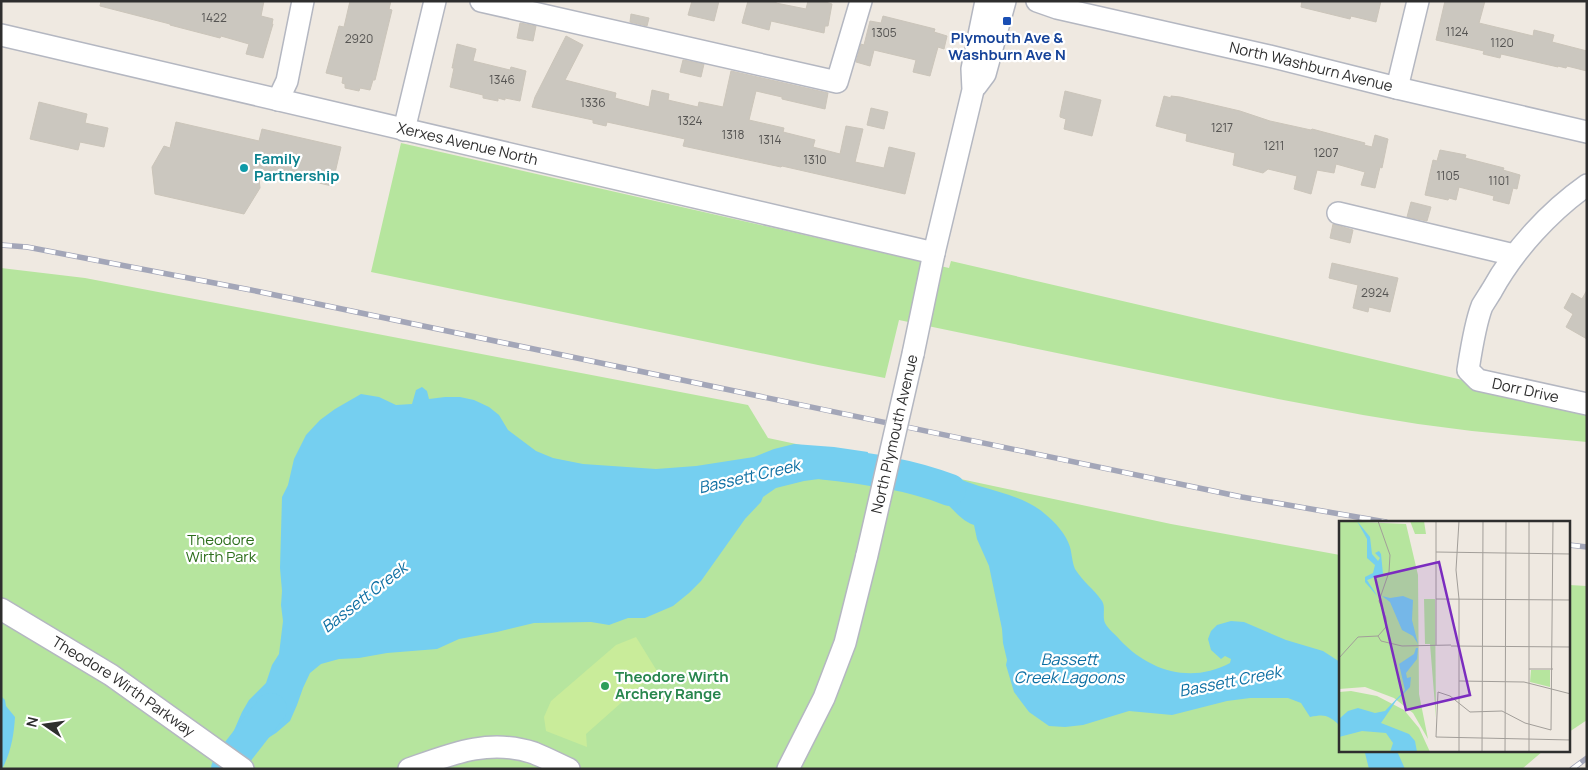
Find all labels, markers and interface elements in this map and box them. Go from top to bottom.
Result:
house number: 1422 [201,9,227,26]
marker: Plymouth Ave & Washburn Ave N [1001,15,1013,27]
house number: 1124 [1445,23,1469,40]
house number: 1305 [871,24,897,41]
place label: Plymouth Ave & Washburn Ave N [948,27,1066,65]
house number: 2920 [345,30,373,47]
house number: 1120 [1490,34,1514,51]
street label: North Washburn Avenue [1227,36,1395,97]
house number: 1346 [489,71,515,88]
house number: 1336 [580,94,606,111]
house number: 1324 [678,112,703,129]
street label: Xerxes Avenue North [395,117,540,170]
house number: 1217 [1211,119,1233,136]
house number: 1318 [722,126,745,143]
house number: 1314 [758,131,782,148]
house number: 1211 [1264,137,1284,154]
house number: 1207 [1314,144,1338,161]
place label: Family Partnership [254,148,339,186]
house number: 1310 [803,151,827,168]
marker: Family Partnership [238,162,250,174]
house number: 1105 [1436,167,1460,184]
house number: 1101 [1488,172,1510,189]
house number: 2924 [1361,284,1389,301]
street label: North Plymouth Avenue [866,352,923,516]
street label: Dorr Drive [1490,372,1561,408]
water label: Bassett Creek [696,453,804,498]
inset map [1339,521,1570,752]
park label: Theodore Wirth Park [186,529,257,567]
water label: Bassett Creek [316,555,413,638]
street label: Theodore Wirth Parkway [48,631,199,742]
water label: Bassett Creek Lagoons [1014,648,1126,688]
water label: Bassett Creek [1177,660,1285,702]
place label: Theodore Wirth Archery Range [615,666,729,704]
marker: Theodore Wirth Archery Range [599,680,611,692]
north arrow [20,700,70,750]
text: N [21,715,42,729]

